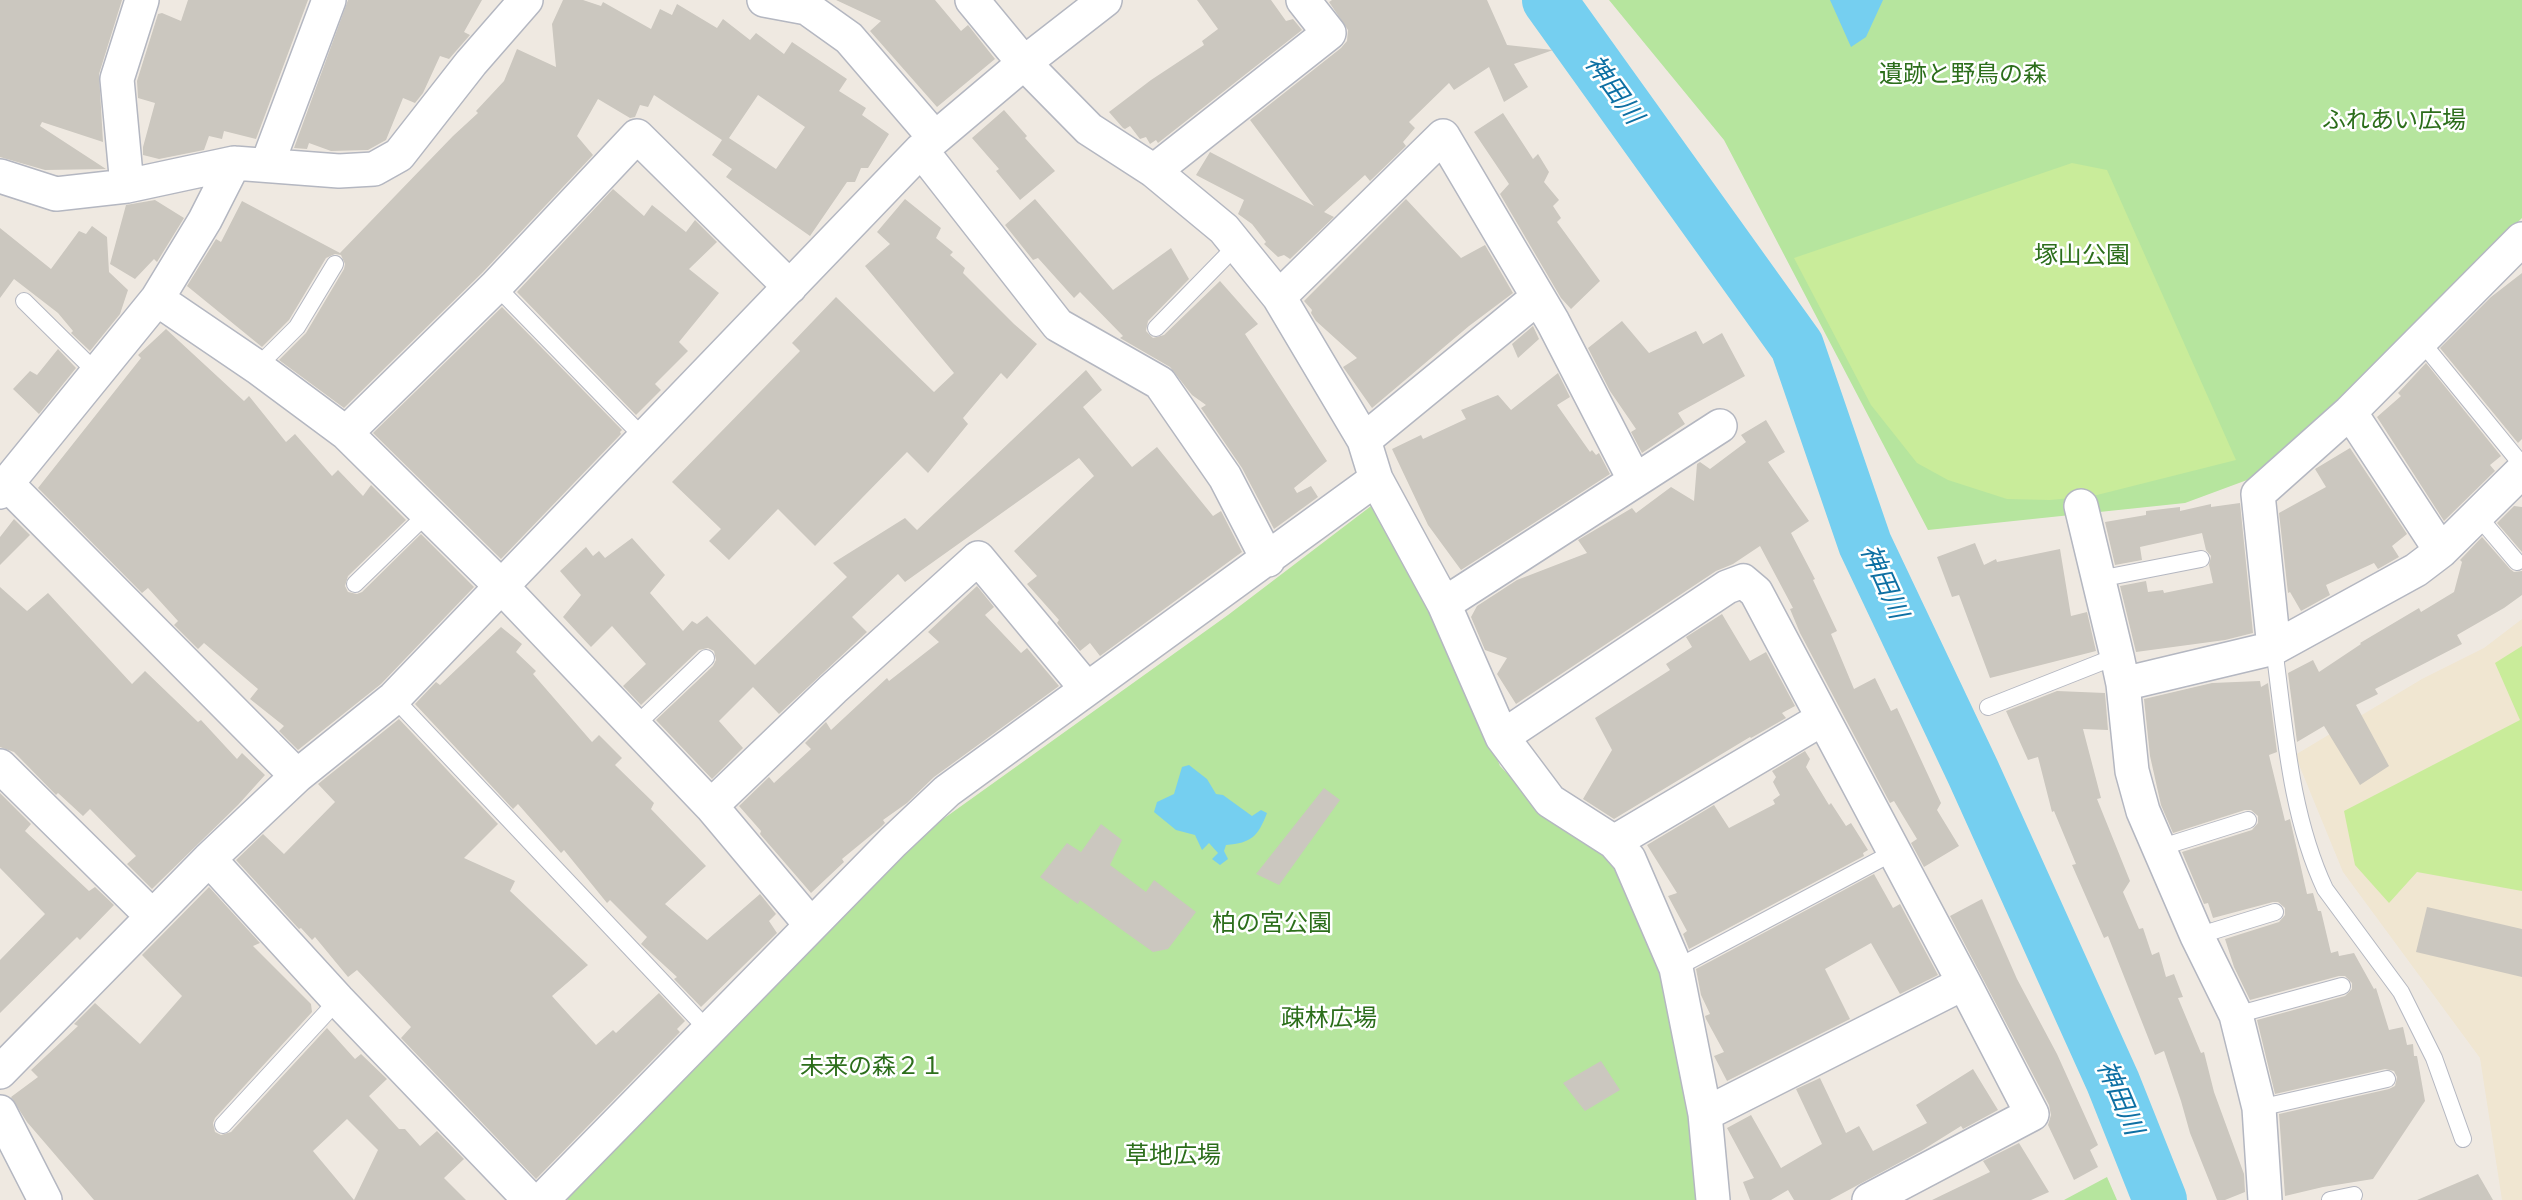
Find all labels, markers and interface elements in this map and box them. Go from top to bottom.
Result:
water label: 神田川 [1577,49,1649,131]
park label: 遺跡と野鳥の森 [1879,61,2047,89]
park label: ふれあい広場 [2322,107,2466,135]
park label: 塚山公園 [2034,242,2130,270]
water label: 神田川 [1853,540,1913,624]
park label: 柏の宮公園 [1212,910,1332,938]
park label: 疎林広場 [1281,1005,1377,1033]
park label: 未来の森２１ [800,1053,944,1081]
water label: 神田川 [2089,1056,2149,1140]
park label: 草地広場 [1125,1142,1221,1170]

